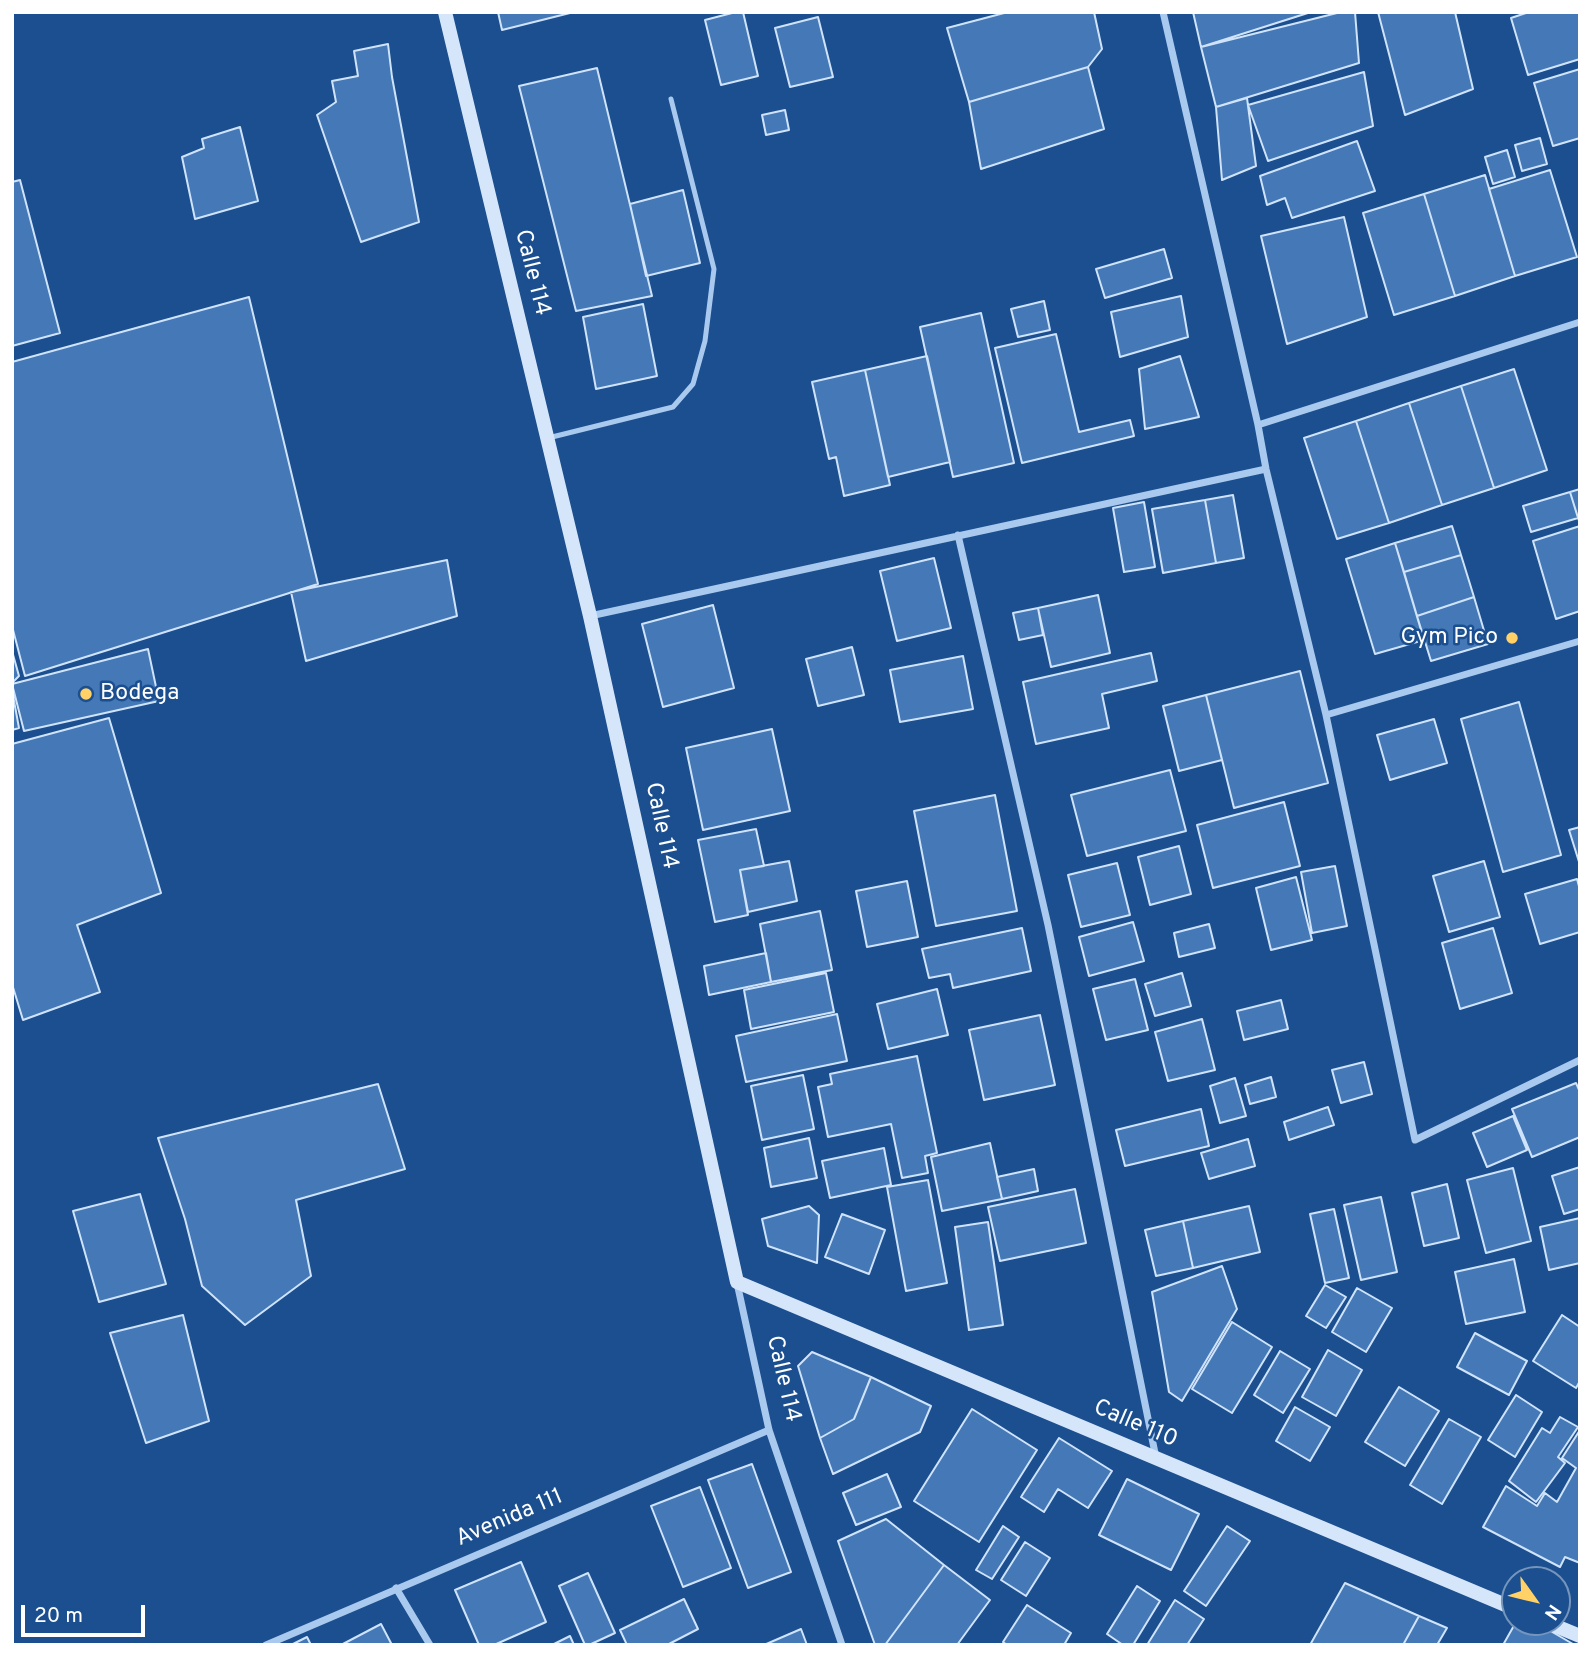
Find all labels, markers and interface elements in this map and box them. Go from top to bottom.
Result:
street label: Calle 114 [507,227,555,319]
place label: Gym Pico [1401,624,1498,652]
marker: Gym Pico [1504,630,1520,646]
place label: Bodega [100,680,179,708]
marker: Bodega [78,686,94,702]
street label: Calle 114 [637,780,683,872]
street label: Calle 114 [759,1333,805,1425]
street label: Calle 110 [1089,1395,1181,1455]
street label: Avenida 111 [452,1484,568,1554]
north arrow [1501,1566,1571,1636]
scale bar [24,1590,149,1634]
text: N [1538,1599,1566,1624]
text: 20 m [34,1603,83,1630]

